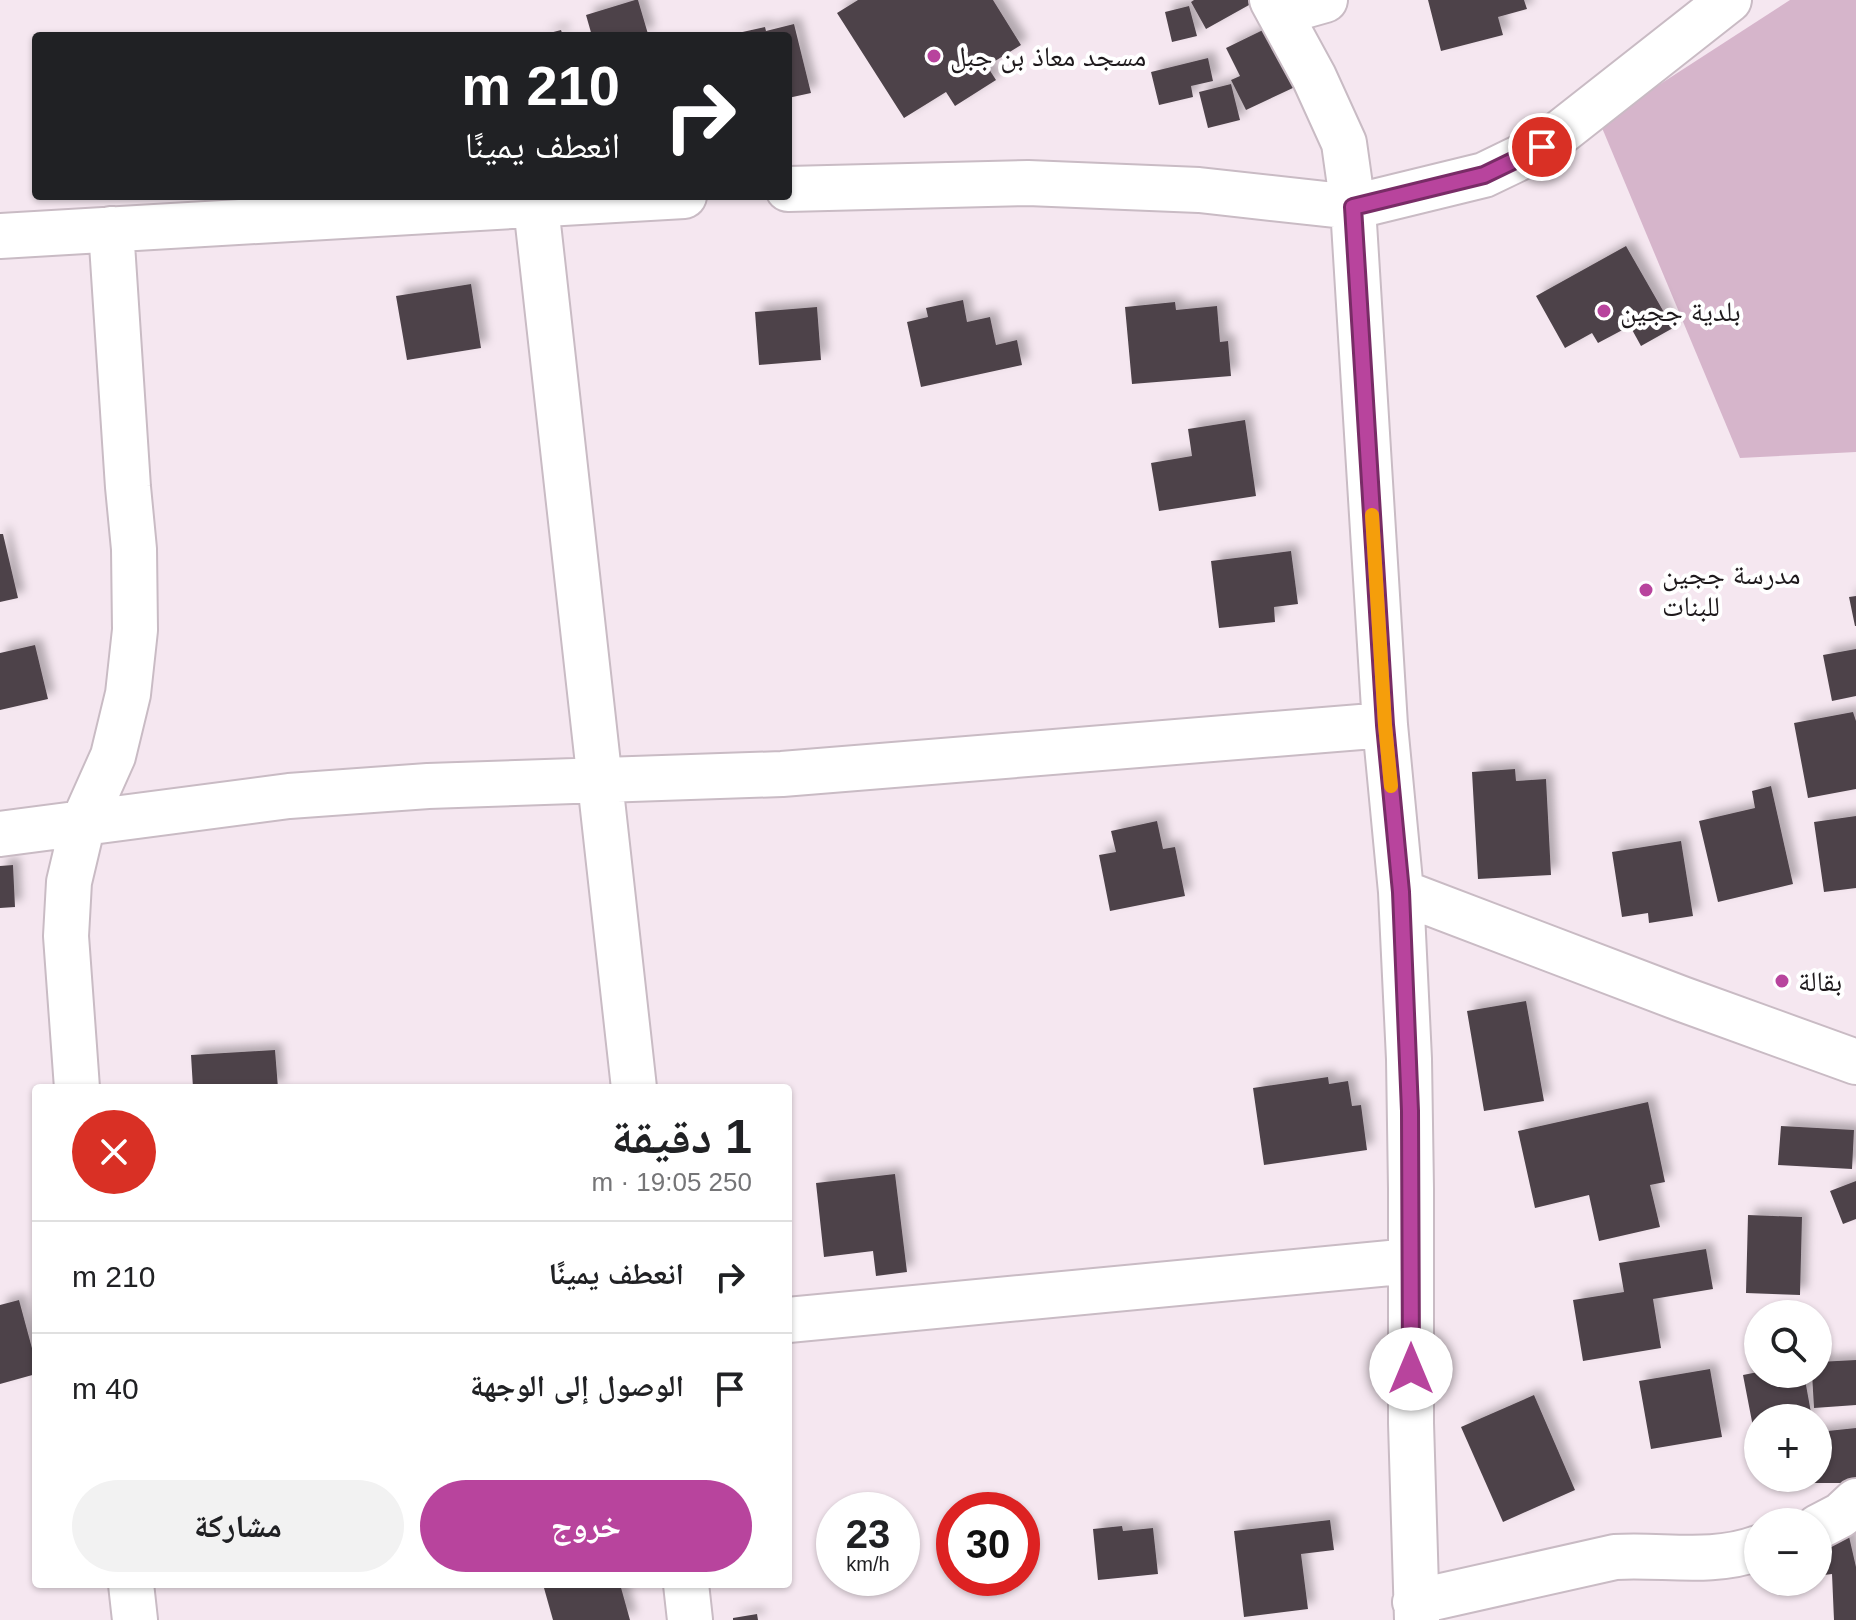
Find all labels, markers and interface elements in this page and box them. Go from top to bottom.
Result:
place label: مسجد معاذ بن جبل [950,41,1146,74]
marker: مسجد معاذ بن جبل [925,47,943,65]
text: 210 m [461,54,620,117]
icon: right [648,64,752,168]
pin [1508,113,1576,181]
text: انعطف يمينًا [465,125,620,166]
icon: arrive [1520,125,1564,169]
place label: بلدية ججين [1620,296,1741,329]
marker: بلدية ججين [1595,302,1613,320]
place label: مدرسة ججين للبنات [1662,559,1801,622]
marker: مدرسة ججين للبنات [1637,581,1655,599]
place label: بقالة [1798,966,1842,997]
marker: بقالة [1773,972,1791,990]
button: close [72,1110,156,1194]
text: 1 دقيقة [611,1110,752,1163]
text: 250 m · 19:05 [592,1167,752,1197]
icon: right [708,1255,752,1299]
text: انعطف يمينًا [548,1257,684,1290]
text: 210 m [72,1260,155,1293]
map controls [1744,1300,1832,1596]
button: search [1744,1300,1832,1388]
position arrow [1369,1327,1453,1411]
icon: arrive [708,1367,752,1411]
text: الوصول إلى الوجهة [470,1369,684,1402]
text: 40 m [72,1372,139,1405]
button: + [1744,1404,1832,1492]
button: مشاركة [72,1480,404,1572]
button: خروج [420,1480,752,1572]
speed limit sign: 30 [936,1492,1040,1596]
button: − [1744,1508,1832,1596]
text: 23 [846,1512,890,1556]
text: km/h [846,1553,890,1575]

